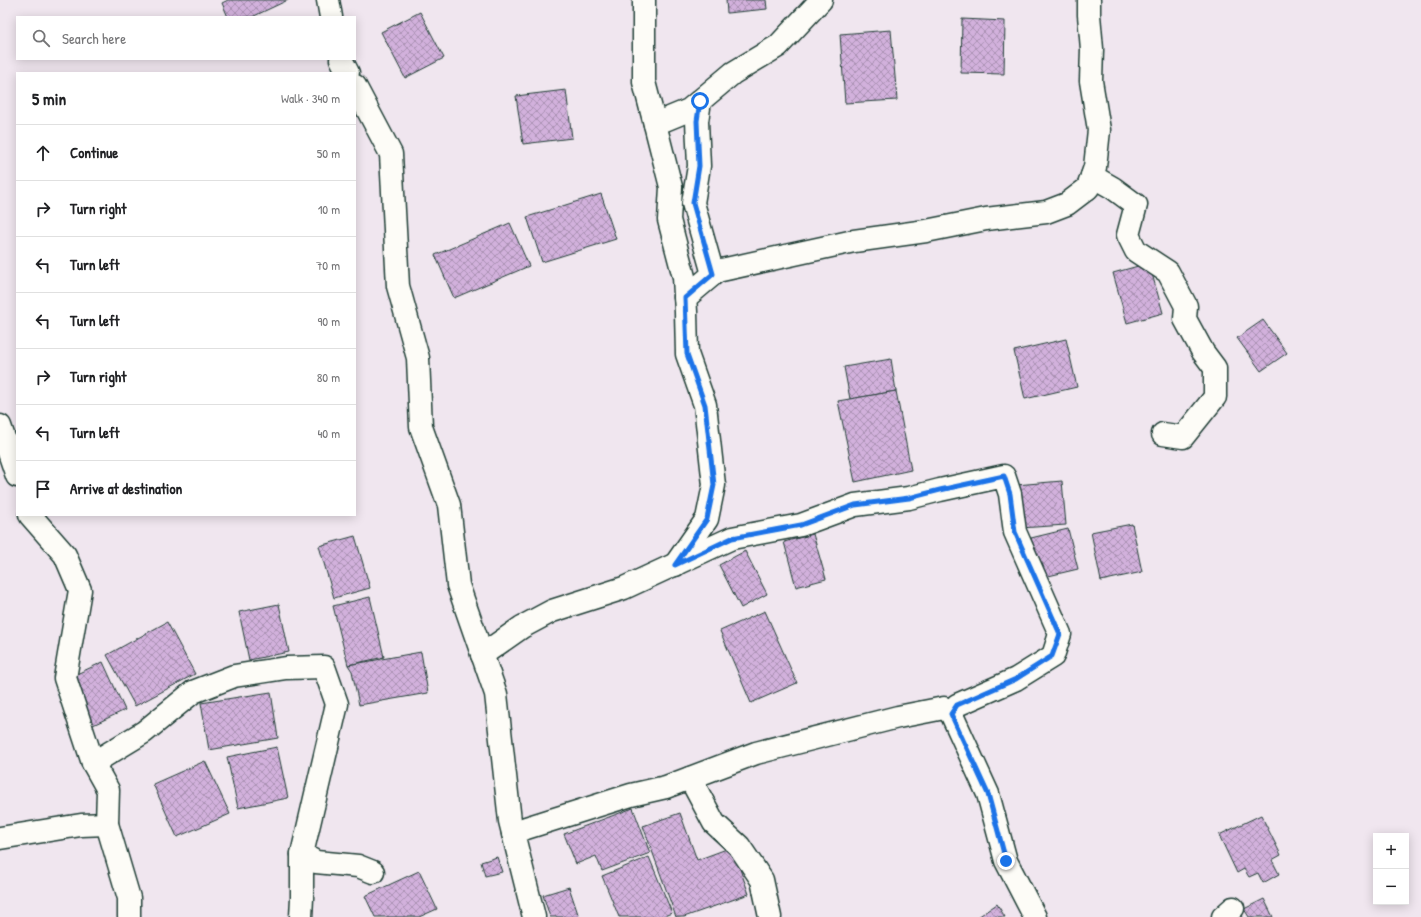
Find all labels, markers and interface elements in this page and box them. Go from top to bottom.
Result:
search box [16,16,356,60]
icon: search [30,27,52,49]
text: Search here [62,28,126,49]
text: 5 min [32,87,66,110]
text: Walk · 340 m [281,89,340,107]
route start [691,92,709,110]
icon: ahead [32,142,54,164]
text: Continue [70,142,118,163]
text: 50 m [317,144,340,162]
icon: right [32,198,54,220]
text: Turn right [70,198,126,219]
text: 10 m [318,200,340,218]
icon: left [32,254,54,276]
text: Turn left [70,254,120,275]
text: 70 m [316,256,340,274]
icon: left [32,310,54,332]
text: Turn left [70,310,120,331]
text: 90 m [318,312,340,330]
icon: right [32,366,54,388]
text: Turn right [70,366,126,387]
text: 80 m [317,368,340,386]
icon: left [32,422,54,444]
text: Turn left [70,422,120,443]
text: 40 m [317,424,340,442]
icon: arrive [32,478,54,500]
text: Arrive at destination [70,478,182,499]
map controls [1373,833,1409,905]
button: + [1373,833,1409,869]
route end [997,852,1015,870]
button: − [1373,869,1409,905]

